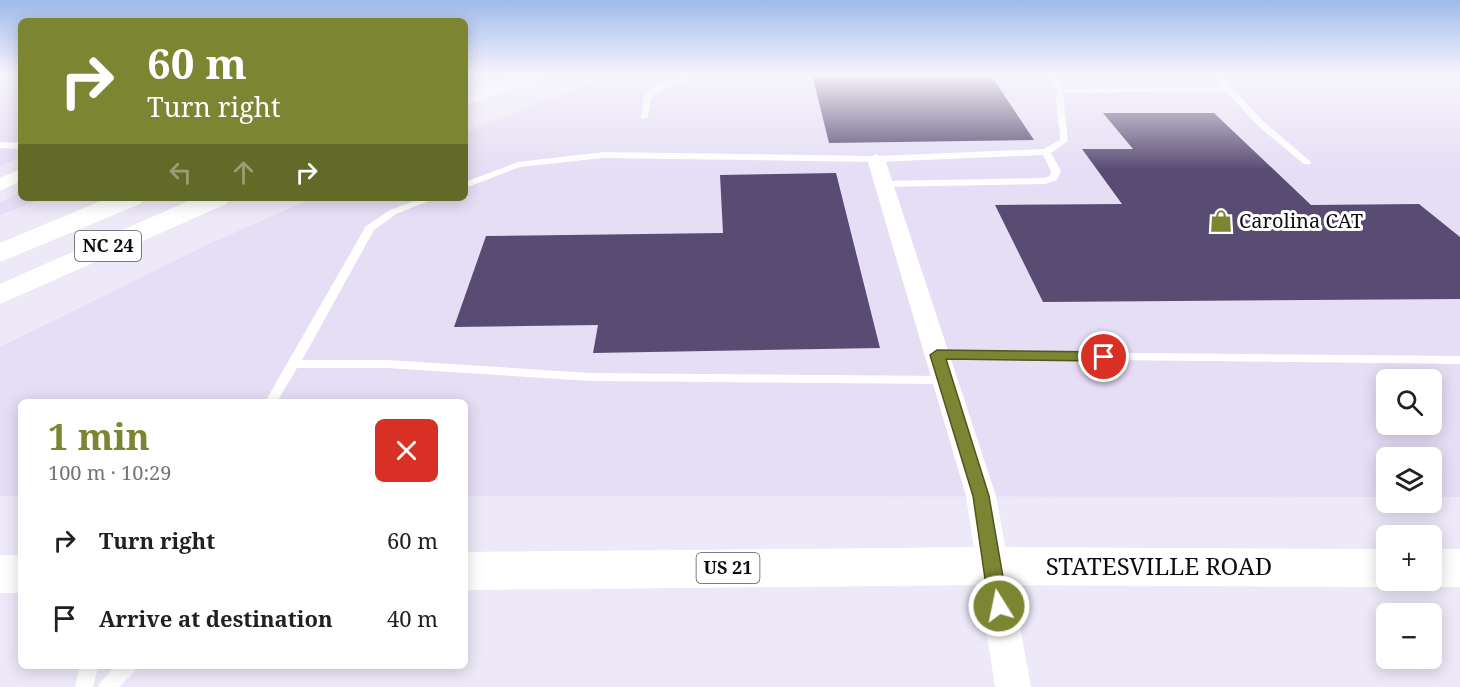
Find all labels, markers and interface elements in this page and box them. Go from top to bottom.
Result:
text: 60 m [147,34,247,91]
icon: right [48,42,126,120]
text: Turn right [147,88,280,125]
icon: left [164,156,197,189]
icon: ahead [227,156,260,189]
icon: right [290,156,323,189]
place label: Carolina CAT [1239,207,1363,234]
shop icon: Carolina CAT [1208,208,1234,234]
road number: NC 24 [75,231,141,261]
pin [1078,331,1129,382]
icon: arrive [1087,340,1120,373]
map controls [1376,369,1442,669]
button: search [1376,369,1442,435]
text: 1 min [48,412,150,461]
button: close [375,419,438,482]
button: layers [1376,447,1442,513]
text: 100 m · 10:29 [48,459,171,486]
icon: right [48,524,81,557]
text: Turn right [99,525,215,555]
text: 60 m [387,525,438,555]
button: + [1376,525,1442,591]
street label: STATESVILLE ROAD [1046,549,1272,582]
road number: US 21 [696,553,760,583]
position arrow [967,574,1031,638]
icon: arrive [48,602,81,635]
text: Arrive at destination [99,603,333,633]
text: 40 m [387,603,438,633]
button: − [1376,603,1442,669]

